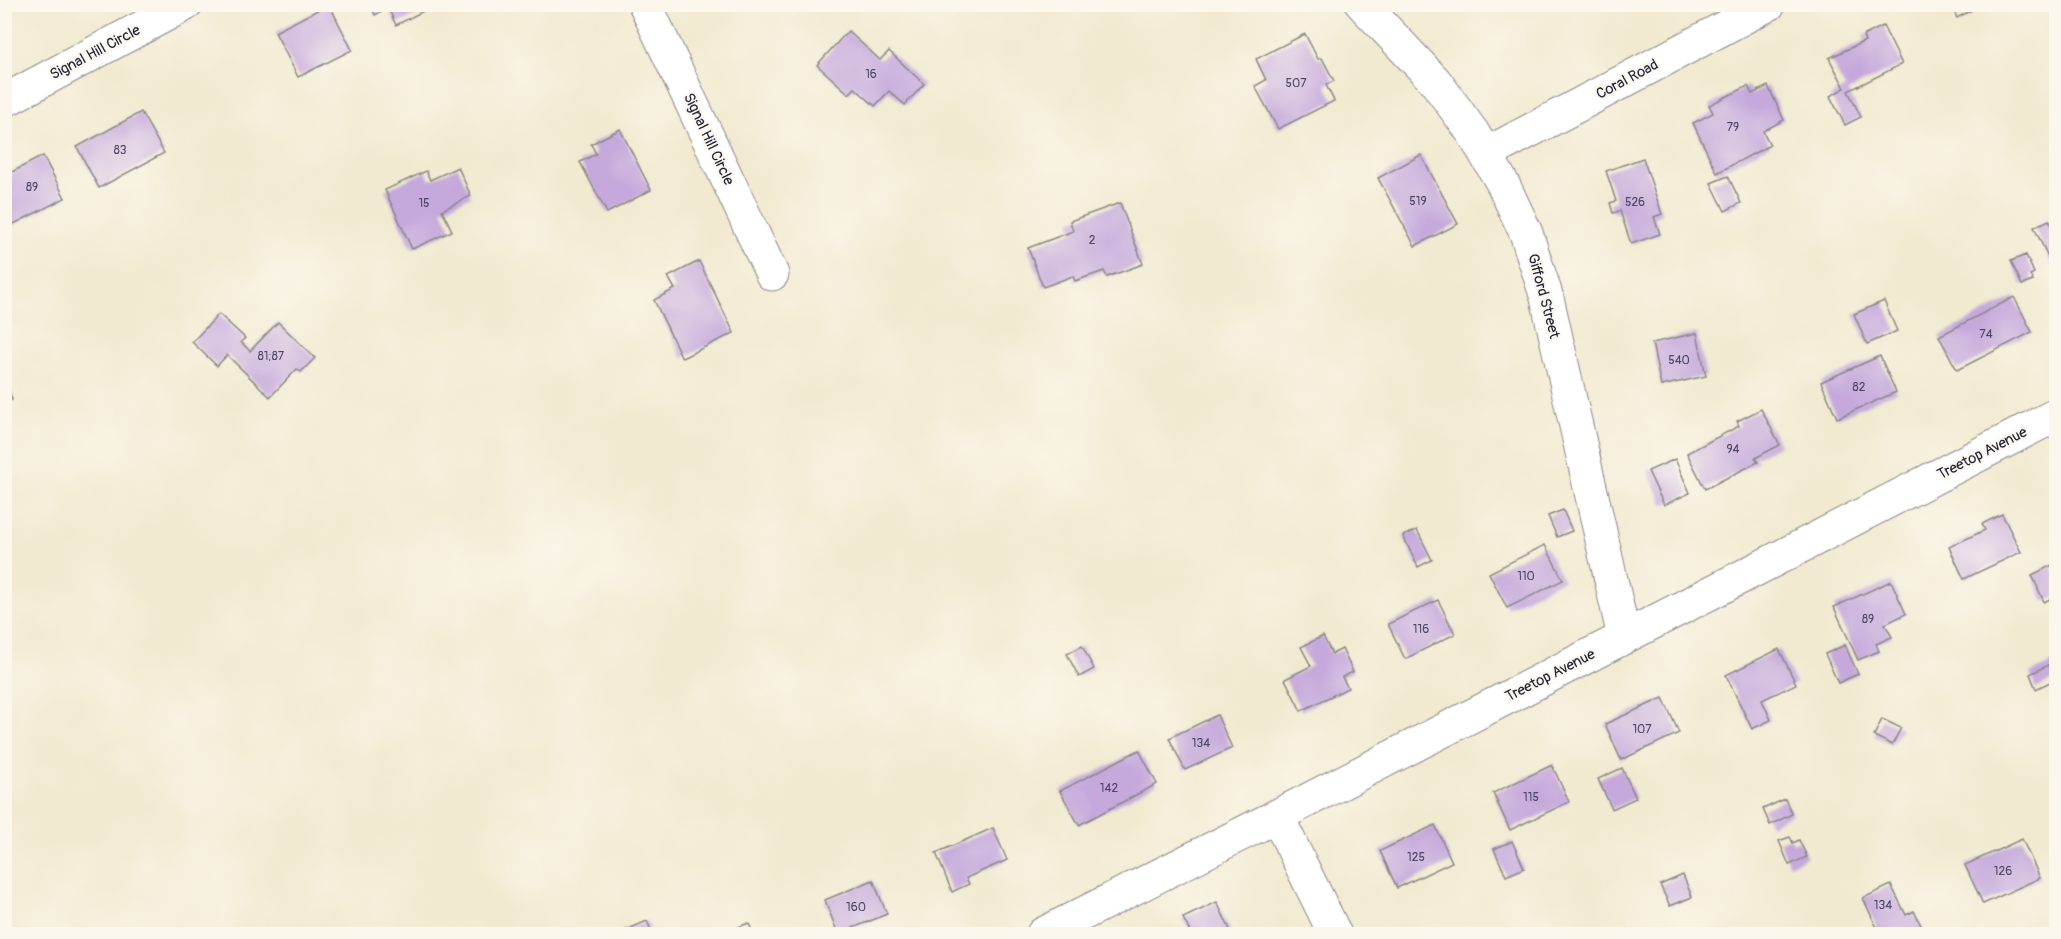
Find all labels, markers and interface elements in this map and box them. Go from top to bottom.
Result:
street label: Signal Hill Circle [47,20,144,84]
street label: Coral Road [1593,55,1662,104]
house number: 16 [865,67,877,82]
house number: 507 [1285,76,1307,91]
street label: Signal Hill Circle [679,90,738,189]
house number: 79 [1727,120,1739,135]
house number: 83 [114,143,127,158]
house number: 89 [26,180,38,195]
house number: 519 [1409,194,1427,209]
house number: 526 [1625,195,1645,210]
house number: 15 [418,196,430,211]
house number: 2 [1089,233,1096,248]
street label: Gifford Street [1523,252,1564,341]
house number: 74 [1979,327,1993,342]
house number: 81;87 [258,349,285,364]
house number: 540 [1668,353,1690,368]
house number: 82 [1853,380,1866,395]
street label: Treetop Avenue [1934,422,2031,484]
house number: 94 [1726,442,1740,457]
house number: 110 [1517,569,1535,584]
house number: 89 [1862,612,1874,627]
house number: 116 [1413,622,1429,637]
street label: Treetop Avenue [1502,644,1599,706]
house number: 107 [1632,722,1652,737]
house number: 134 [1192,736,1210,751]
house number: 142 [1100,781,1118,796]
house number: 115 [1523,790,1539,805]
house number: 125 [1407,850,1425,865]
house number: 126 [1994,864,2012,879]
house number: 134 [1874,898,1892,913]
house number: 160 [846,900,866,915]

